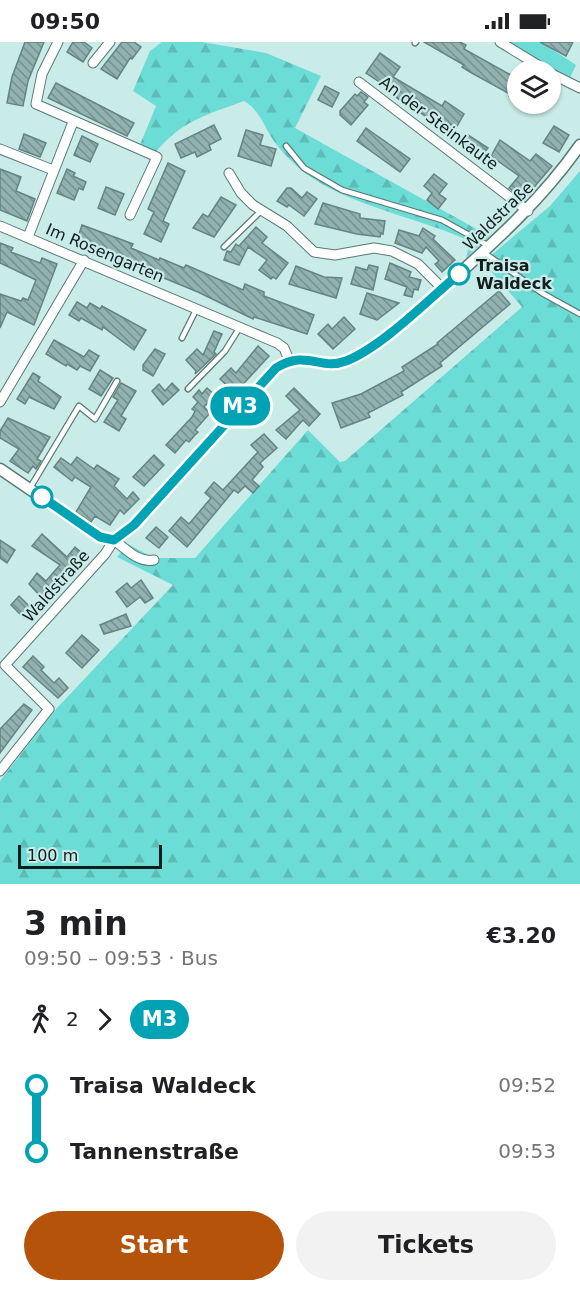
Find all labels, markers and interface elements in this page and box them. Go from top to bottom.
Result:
text: 09:50 [30,9,100,34]
map controls [507,60,561,114]
button: layers [507,60,561,114]
street label: An der Steinkaute [376,72,502,174]
street label: Waldstraße [459,178,537,254]
street label: Im Rosengarten [43,220,167,286]
place label: Traisa Waldeck [476,256,552,293]
marker: Traisa Waldeck [448,263,470,285]
line badge: M3 [213,386,267,426]
text: M3 [222,394,258,418]
unlabelled marker [31,486,53,508]
street label: Waldstraße [19,546,93,626]
scale bar [18,842,162,870]
text: 100 m [27,846,78,865]
text: 3 min [24,904,128,943]
text: €3.20 [486,923,556,948]
text: 09:50 – 09:53 · Bus [24,946,218,970]
icon: walk [24,1003,57,1036]
icon: forward [88,1003,121,1036]
text: 2 [66,1007,79,1031]
text: M3 [142,1007,177,1031]
text: Traisa Waldeck [70,1073,256,1098]
text: 09:52 [498,1073,556,1097]
text: Tannenstraße [70,1139,239,1164]
text: 09:53 [498,1139,556,1163]
button: Start [24,1211,284,1280]
button: Tickets [296,1211,556,1280]

